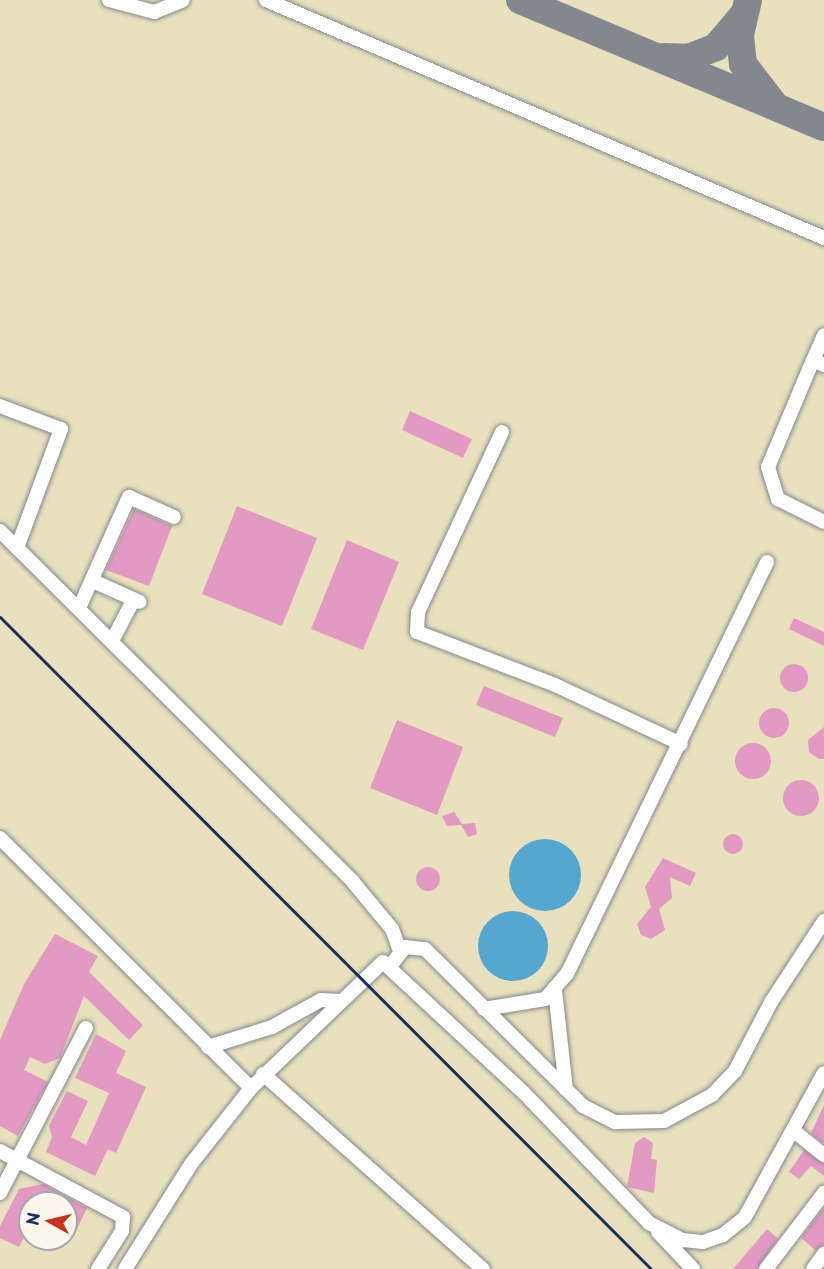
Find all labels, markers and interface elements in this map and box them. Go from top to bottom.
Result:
north arrow [18,1191,78,1251]
text: N [19,1211,45,1227]

